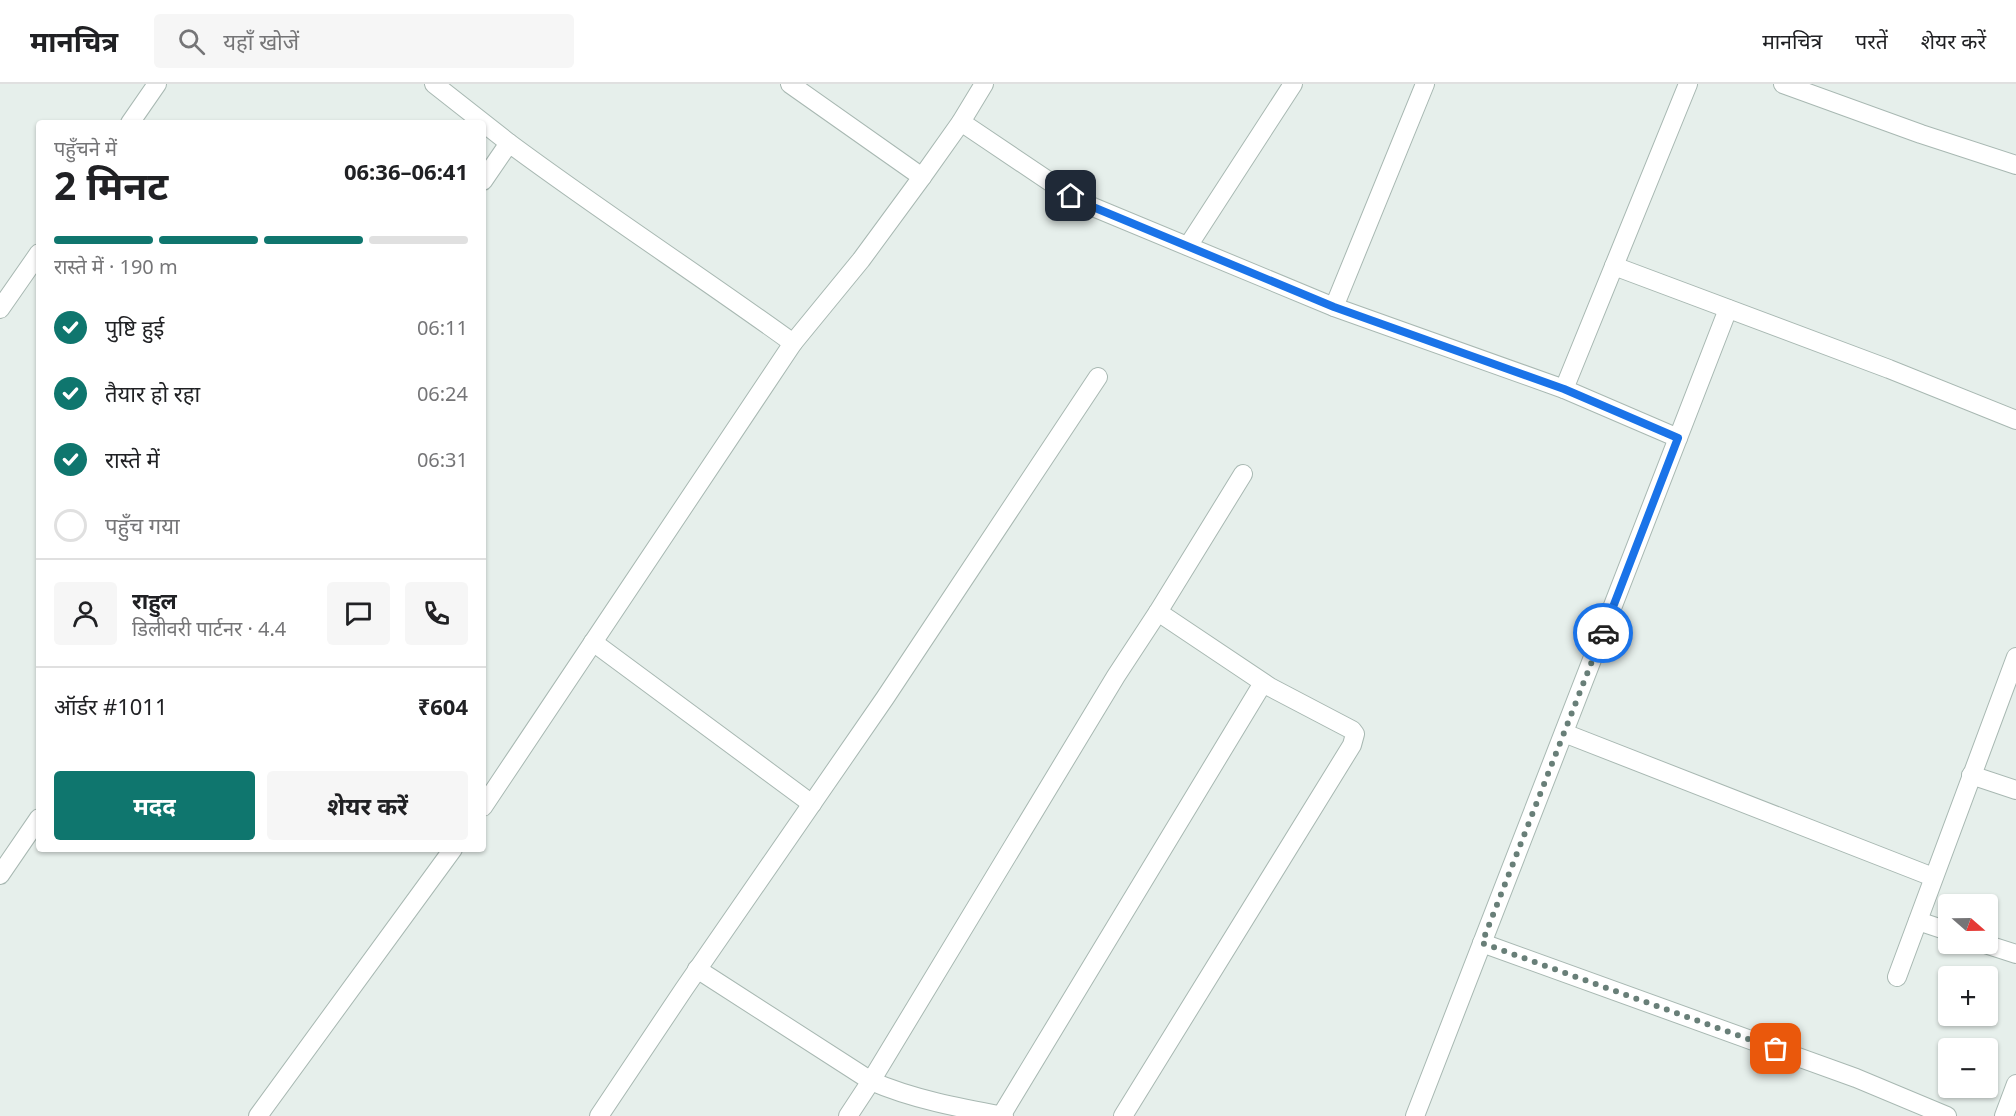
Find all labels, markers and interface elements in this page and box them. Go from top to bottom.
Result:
search box [154,14,574,68]
text: मानचित्र [30,22,118,60]
icon: search [175,25,208,58]
text: यहाँ खोजें [223,26,299,56]
text: मानचित्र [1762,27,1822,55]
text: परतें [1855,27,1888,55]
text: शेयर करें [1921,27,1986,55]
text: पहुँचने में [54,135,117,162]
text: 06:36–06:41 [344,156,468,186]
text: 2 मिनट [54,158,168,211]
pin [1045,170,1096,221]
icon: home [1054,179,1087,212]
text: रास्ते में · 190 m [54,253,178,280]
icon: check [54,311,87,344]
text: पुष्टि हुई [105,312,164,342]
text: 06:11 [417,314,468,341]
icon: check [54,377,87,410]
text: तैयार हो रहा [105,378,200,408]
text: 06:24 [417,380,468,407]
icon: check [54,443,87,476]
text: रास्ते में [105,444,160,474]
text: 06:31 [417,446,468,473]
text: पहुँच गया [105,510,180,540]
button: person [54,582,117,645]
button: chat [327,582,390,645]
button: phone [405,582,468,645]
text: राहुल [132,585,177,615]
courier [1573,603,1633,663]
text: डिलीवरी पार्टनर · 4.4 [132,615,286,642]
icon: car [1587,617,1620,650]
text: ऑर्डर #1011 [54,691,168,721]
text: ₹604 [418,691,468,721]
button: मदद [54,771,255,840]
button: शेयर करें [267,771,468,840]
north arrow [1938,894,1998,954]
map controls [1938,894,1998,1098]
button: + [1938,966,1998,1026]
pin [1750,1023,1801,1074]
icon: bag [1759,1032,1792,1065]
button: − [1938,1038,1998,1098]

